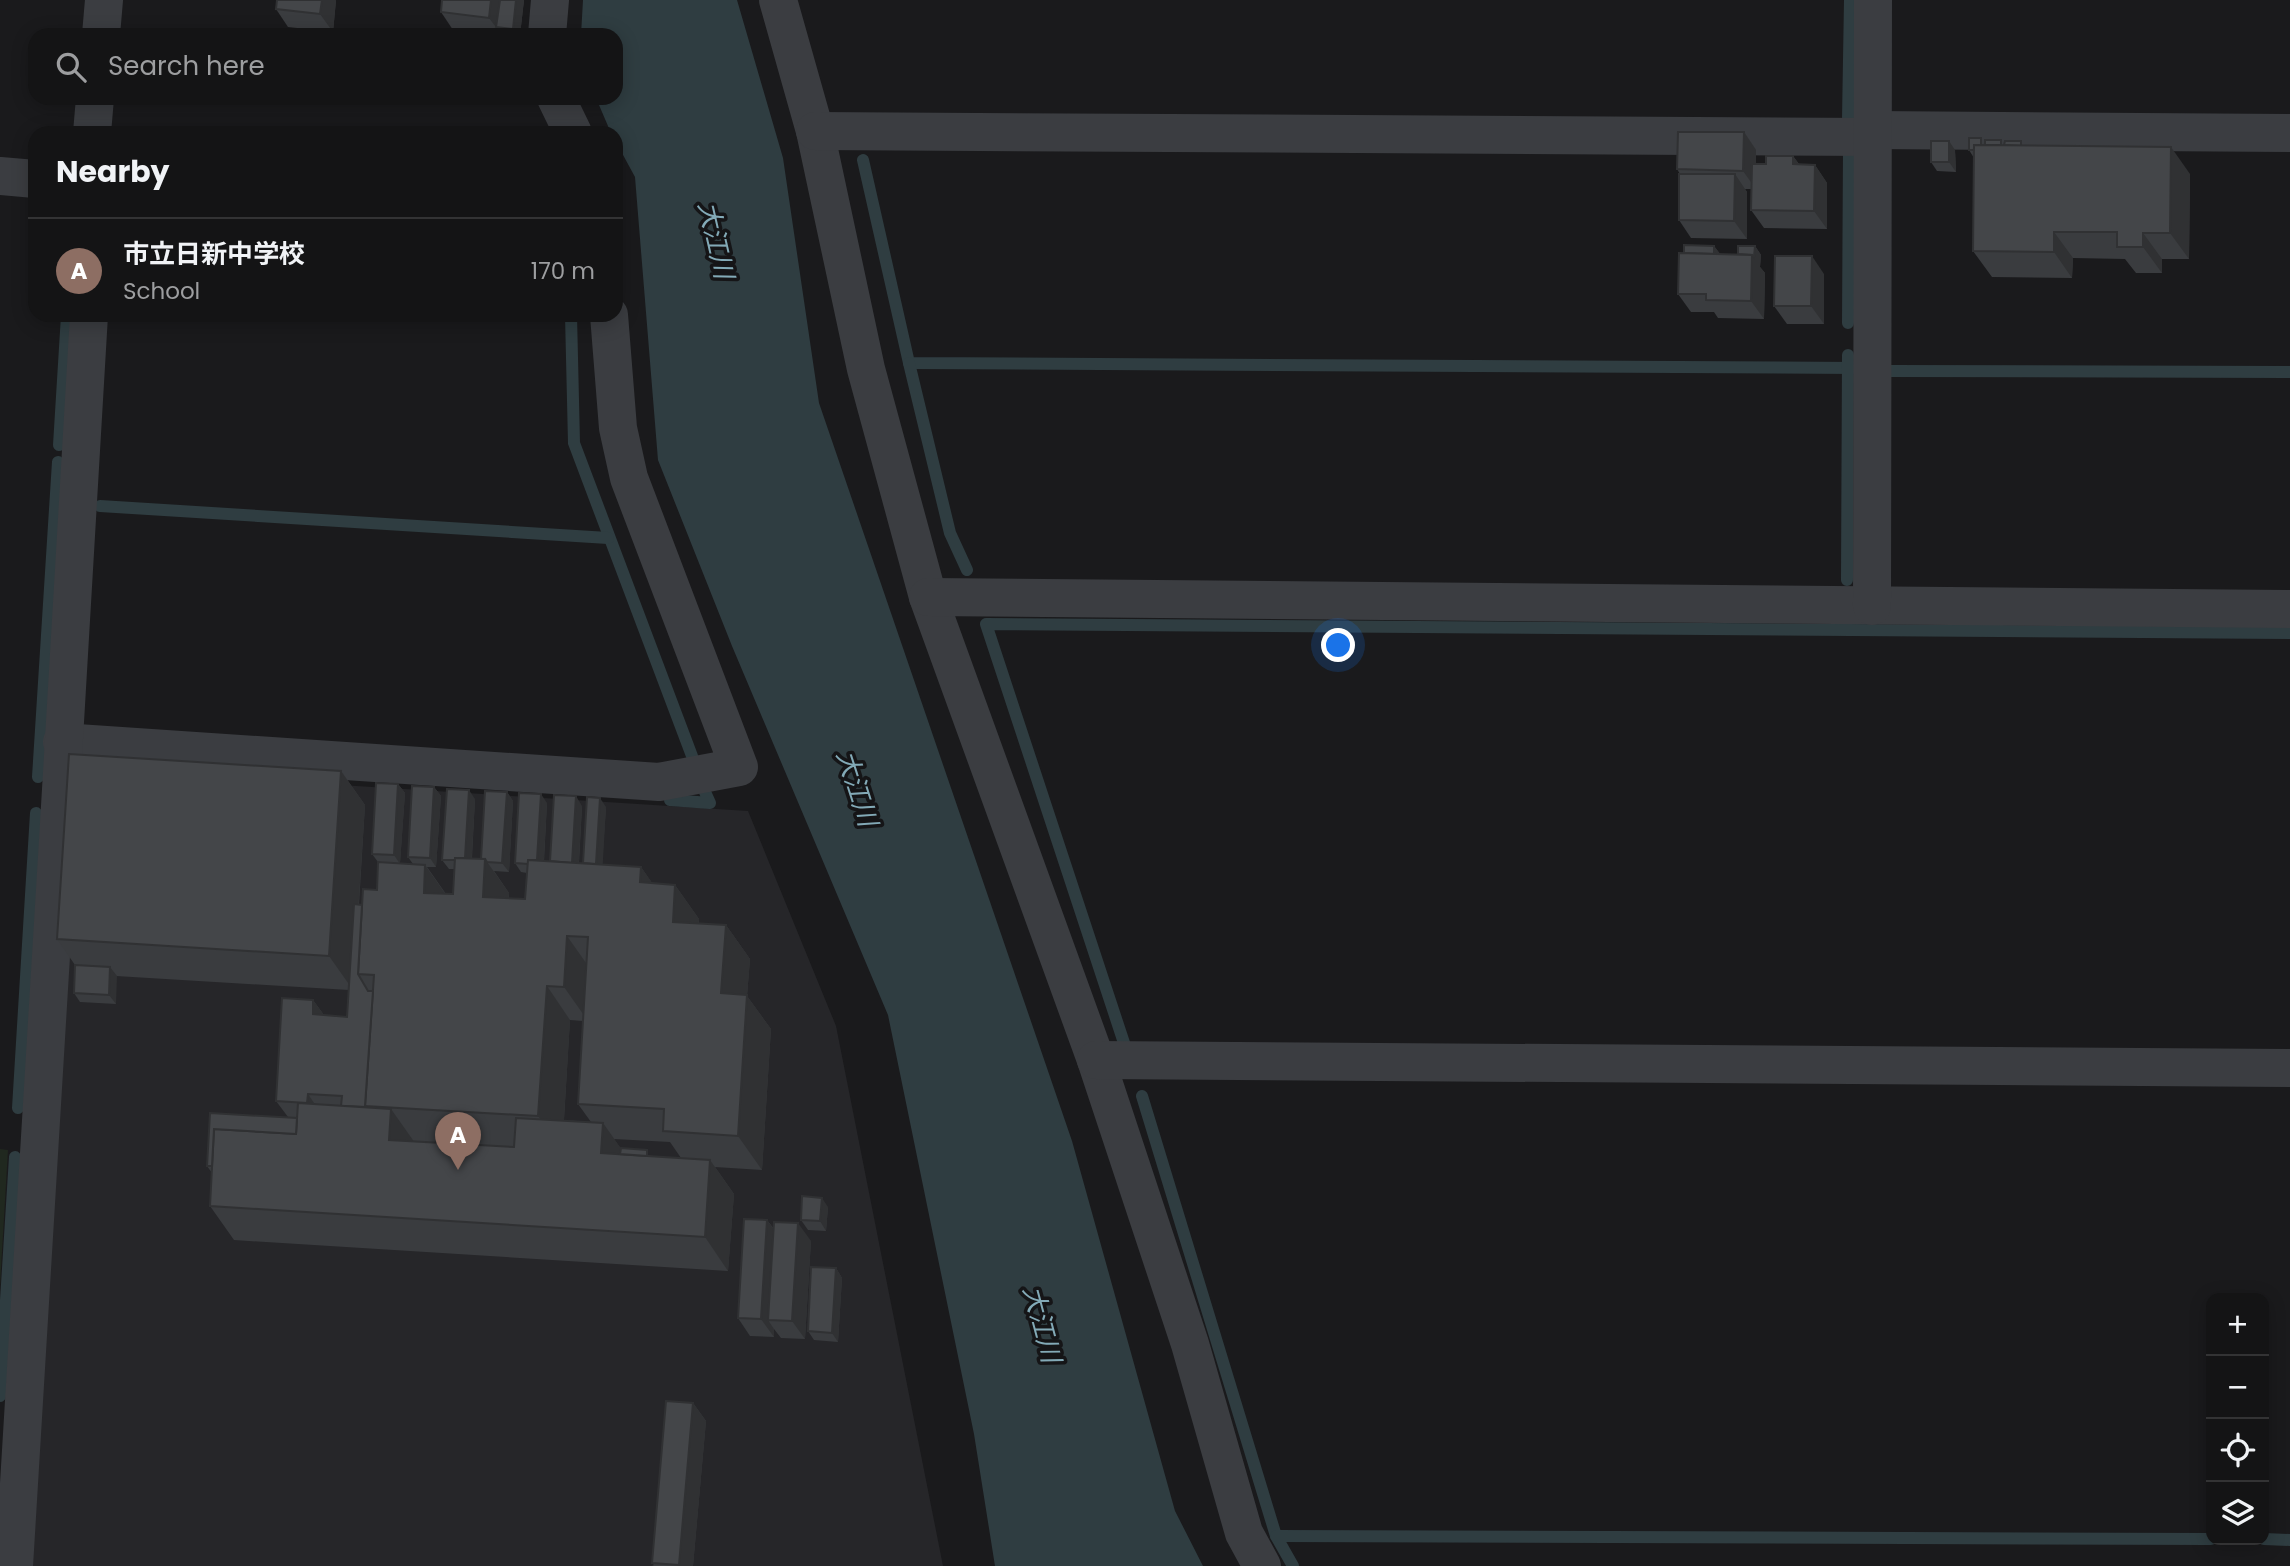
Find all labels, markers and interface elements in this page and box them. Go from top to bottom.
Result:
search box [28,28,623,105]
icon: search [52,48,90,86]
text: Search here [108,48,265,84]
text: Nearby [56,150,170,193]
water label: 大江川 [690,198,743,285]
text: 市立日新中学校 [123,236,305,272]
text: A [71,255,87,287]
text: 170 m [531,255,595,287]
text: School [123,275,200,307]
your location [1321,628,1355,662]
water label: 大江川 [828,745,887,833]
pin: A [435,1112,481,1170]
water label: 大江川 [1015,1282,1070,1369]
map controls [2206,1293,2269,1545]
button: + [2206,1293,2269,1356]
button: − [2206,1356,2269,1419]
button: locate [2206,1419,2269,1482]
button: layers [2206,1482,2269,1545]

